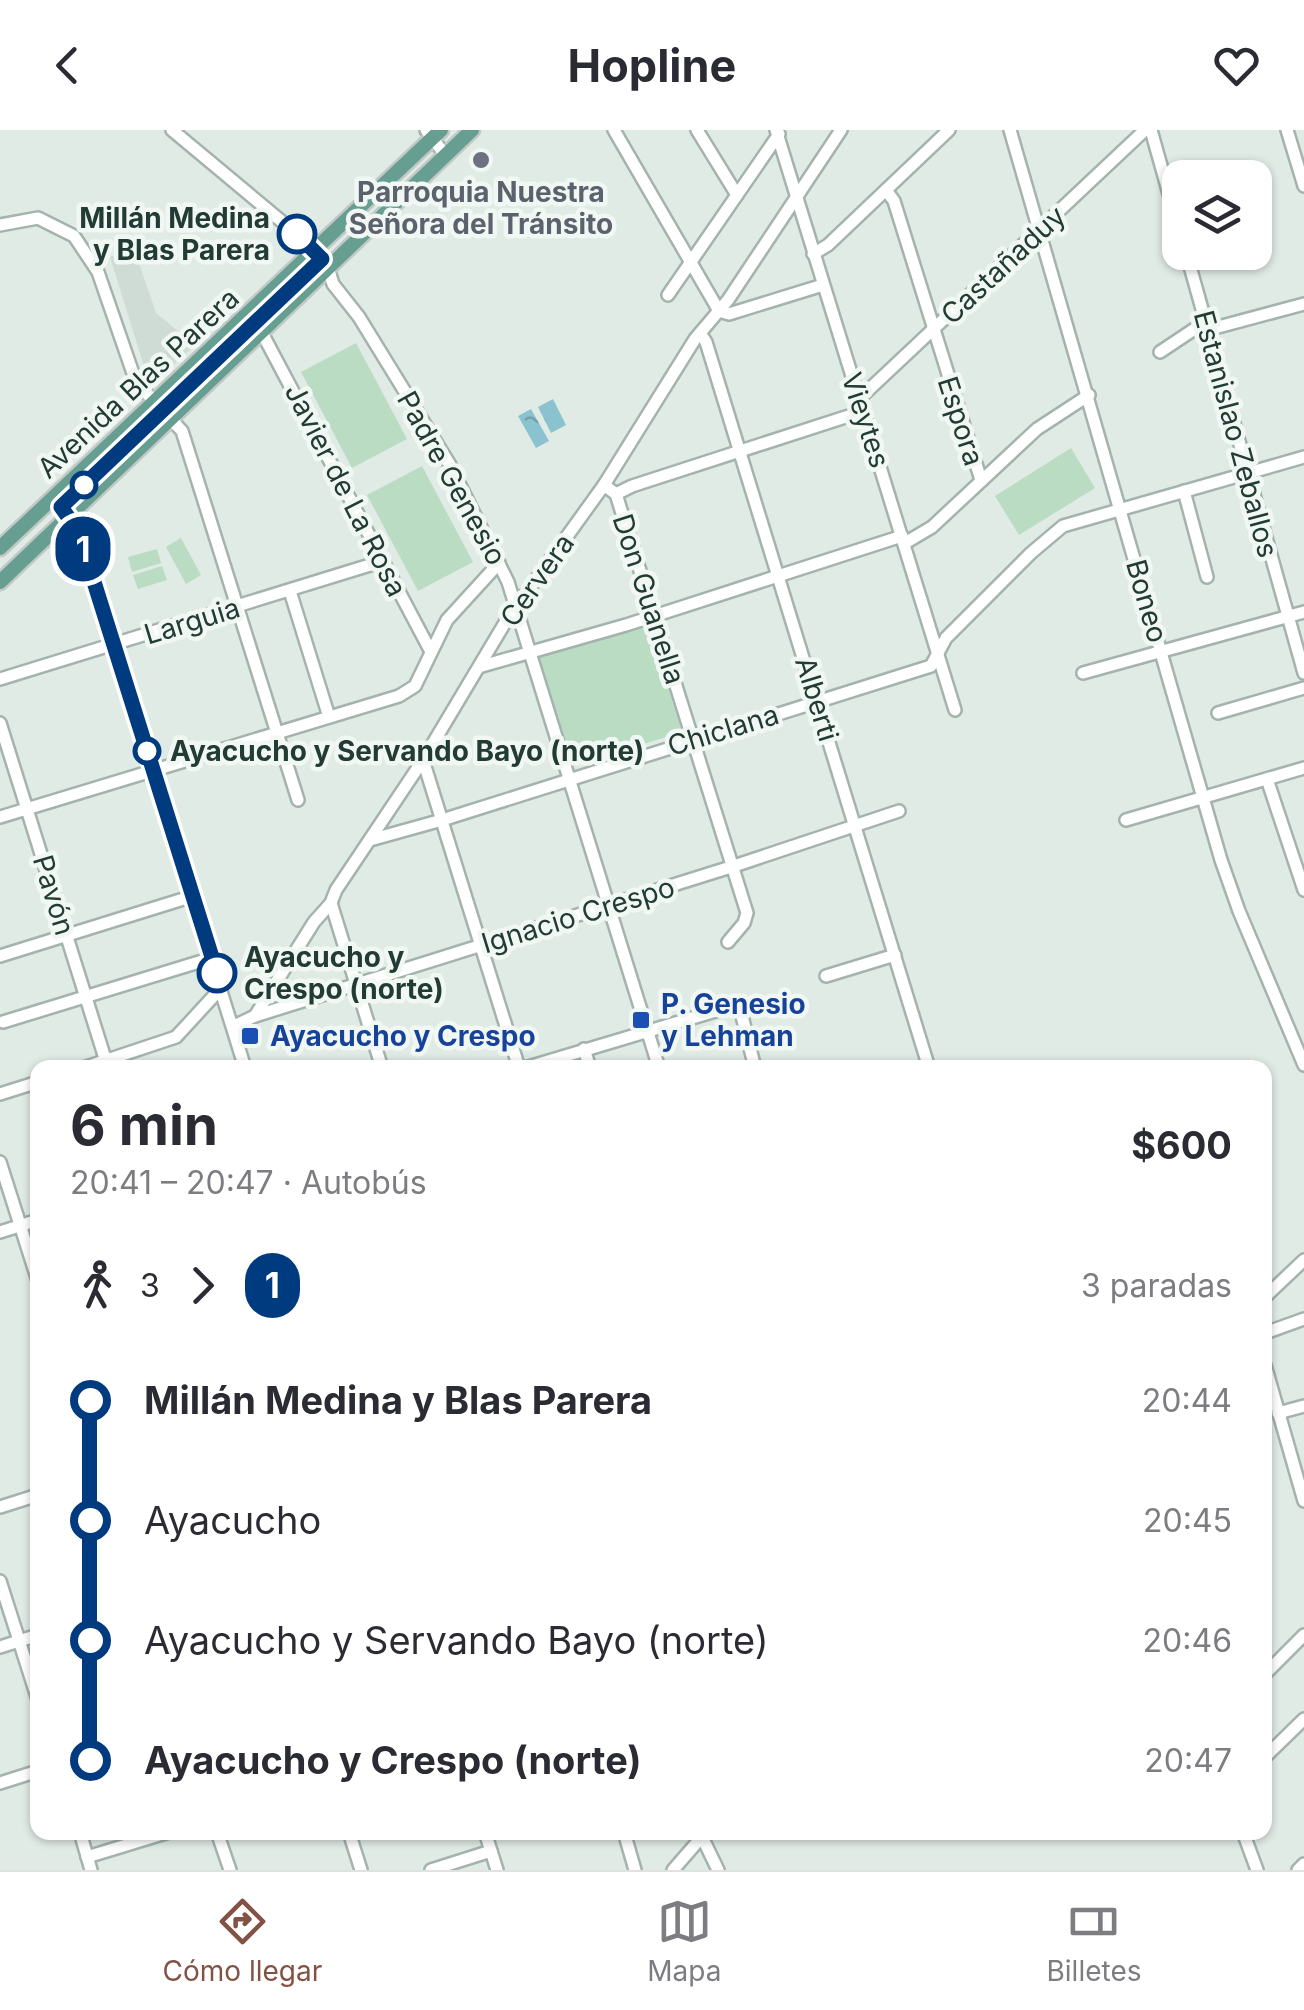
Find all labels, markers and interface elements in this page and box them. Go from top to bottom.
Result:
icon: back [40,38,95,93]
text: Hopline [568,38,736,93]
icon: heart [1209,38,1264,93]
marker: Parroquia Nuestra Señora del Tránsito [470,149,492,171]
map controls [1162,160,1272,270]
button: layers [1162,160,1272,270]
place label: Parroquia Nuestra Señora del Tránsito [349,175,613,241]
street label: Castañaduy [934,199,1072,331]
place label: Millán Medina y Blas Parera [79,201,270,267]
marker: Millán Medina y Blas Parera [278,215,316,253]
street label: Avenida Blas Parera [30,281,246,485]
street label: Estanislao Zeballos [1187,307,1285,561]
street label: Vieytes [835,368,897,472]
street label: Espora [931,372,991,470]
street label: Javier de La Rosa [278,378,414,602]
street label: Padre Genesio [390,385,514,571]
unlabelled marker [71,472,97,498]
street label: Don Guanella [606,510,692,688]
line badge: 1 [51,516,116,582]
street label: Cervera [493,527,581,633]
text: 1 [75,528,91,570]
street label: Boneo [1119,556,1175,646]
street label: Larguia [140,590,244,652]
street label: Alberti [788,653,846,745]
street label: Chiclana [663,697,783,763]
place label: Ayacucho y Servando Bayo (norte) [170,734,644,768]
marker: Ayacucho y Servando Bayo (norte) [134,738,160,764]
street label: Pavón [26,851,82,939]
street label: Ignacio Crespo [477,870,679,960]
place label: Ayacucho y Crespo (norte) [244,940,444,1006]
marker: Ayacucho y Crespo (norte) [198,954,236,992]
place label: P. Genesio y Lehman [661,987,806,1053]
marker: P. Genesio y Lehman [630,1009,652,1031]
place label: Ayacucho y Crespo [270,1019,536,1053]
marker: Ayacucho y Crespo [239,1025,261,1047]
text: 6 min [70,1092,218,1158]
text: $600 [1131,1122,1232,1168]
text: 20:41 – 20:47 · Autobús [70,1163,427,1202]
icon: walk [70,1258,125,1313]
icon: forward [175,1258,230,1313]
text: 1 [265,1264,280,1306]
text: 3 [140,1266,160,1305]
text: 3 paradas [1081,1266,1232,1305]
text: Millán Medina y Blas Parera [144,1377,652,1423]
text: 20:44 [1142,1381,1232,1420]
text: Ayacucho [144,1497,321,1543]
text: 20:45 [1143,1501,1232,1540]
text: Ayacucho y Servando Bayo (norte) [144,1617,769,1663]
text: 20:46 [1143,1621,1232,1660]
text: Ayacucho y Crespo (norte) [144,1737,642,1783]
text: 20:47 [1144,1741,1232,1780]
tab: Cómo llegar [163,1894,322,1988]
tab: Mapa [647,1894,721,1988]
tab: Billetes [1047,1894,1141,1988]

